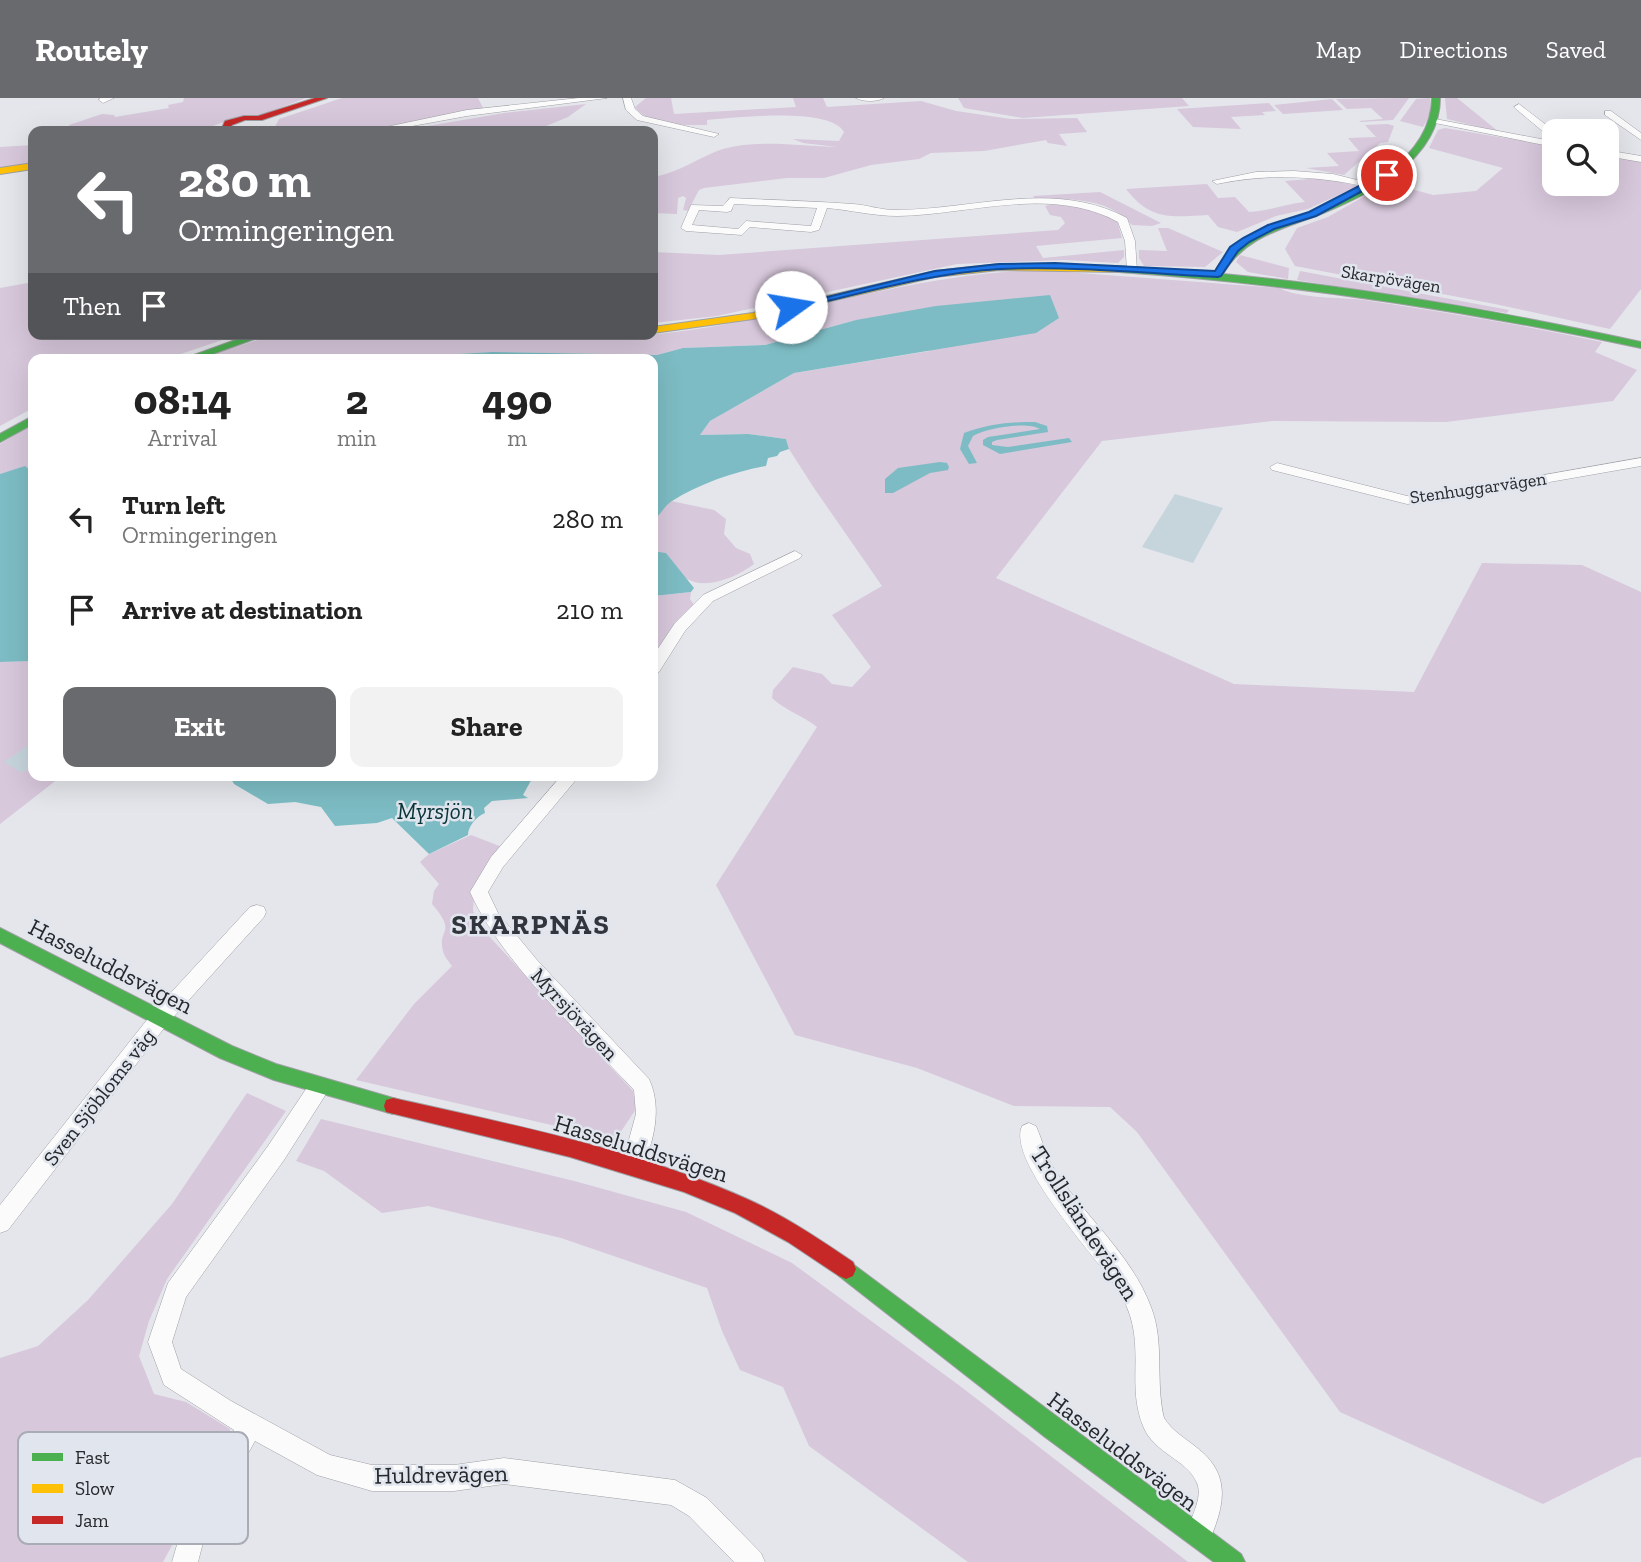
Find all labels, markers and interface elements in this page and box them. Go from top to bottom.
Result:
text: Routely [35,30,148,69]
text: Map [1316,35,1362,64]
text: Directions [1400,35,1508,64]
text: Saved [1546,35,1606,64]
map controls [1542,119,1619,196]
button: search [1542,119,1619,196]
pin [1357,145,1417,205]
text: 280 m [178,151,311,210]
icon: left [63,154,154,245]
icon: arrive [1368,156,1406,194]
text: Ormingeringen [178,211,394,249]
street label: Skarpövägen [1340,260,1443,298]
position arrow [754,270,828,344]
icon: arrive [135,287,173,325]
text: Then [63,290,121,322]
text: 08:14 [133,374,232,425]
text: 2 [345,374,368,425]
text: 490 [482,374,553,425]
text: Arrival [148,424,217,452]
text: min [337,424,377,452]
text: m [507,424,527,452]
street label: Stenhuggarvägen [1408,467,1548,508]
text: Turn left [122,489,225,521]
icon: left [63,500,101,538]
text: 280 m [552,503,623,535]
text: Ormingeringen [122,521,277,549]
icon: arrive [63,591,101,629]
text: Arrive at destination [122,594,362,626]
text: 210 m [556,594,623,626]
button: Exit [63,687,336,767]
button: Share [350,687,623,767]
water label: Myrsjön [397,797,473,825]
district label: SKARPNÄS [451,908,611,941]
street label: Hasseluddsvägen [24,912,198,1020]
street label: Myrsjövägen [525,963,624,1066]
street label: Sven Sjöbloms väg [38,1023,161,1171]
street label: Hasseluddsvägen [550,1108,732,1188]
street label: Trollsländevägen [1024,1140,1146,1306]
street label: Hasseluddsvägen [1042,1385,1204,1517]
legend [18,1432,248,1544]
text: Fast [75,1446,110,1469]
street label: Huldrevägen [374,1458,508,1490]
text: Slow [75,1477,115,1500]
text: Jam [75,1509,109,1532]

